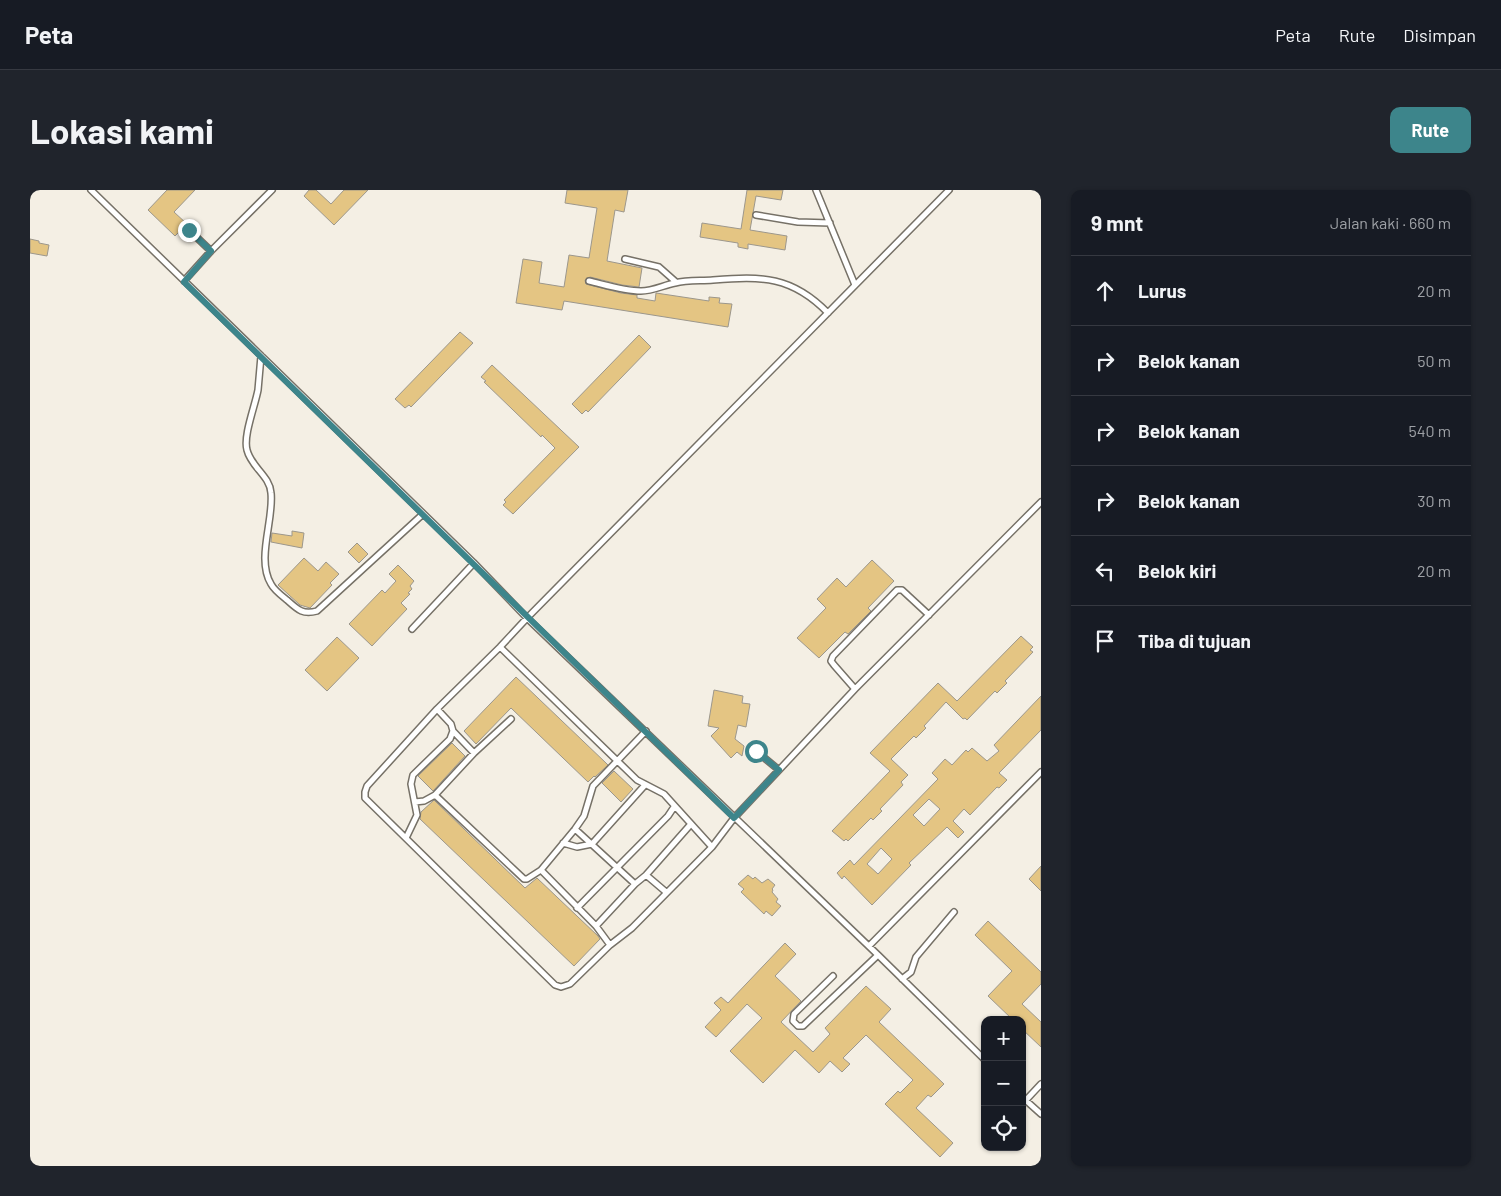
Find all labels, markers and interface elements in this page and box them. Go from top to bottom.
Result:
text: Peta [25,20,73,49]
text: Peta [1275,24,1311,46]
text: Rute [1339,24,1375,46]
text: Disimpan [1403,24,1476,46]
button: Rute [1390,107,1471,153]
text: Lokasi kami [30,109,214,151]
text: 9 mnt [1091,210,1143,235]
text: Jalan kaki · 660 m [1330,213,1451,232]
route end [178,219,201,242]
icon: ahead [1091,277,1119,305]
text: Lurus [1138,279,1186,302]
text: 20 m [1417,281,1451,300]
icon: right [1091,347,1119,375]
text: Belok kanan [1138,349,1240,372]
text: 50 m [1417,351,1451,370]
icon: right [1091,417,1119,445]
text: Belok kanan [1138,419,1240,442]
text: 540 m [1408,421,1451,440]
icon: right [1091,487,1119,515]
text: Belok kanan [1138,489,1240,512]
text: 30 m [1417,491,1451,510]
icon: left [1091,557,1119,585]
text: Belok kiri [1138,559,1216,582]
text: 20 m [1417,561,1451,580]
icon: arrive [1091,627,1119,655]
text: Tiba di tujuan [1138,629,1251,652]
route start [745,740,768,763]
map controls [981,1016,1026,1151]
button: + [981,1016,1026,1061]
button: − [981,1061,1026,1106]
button: locate [981,1106,1026,1151]

